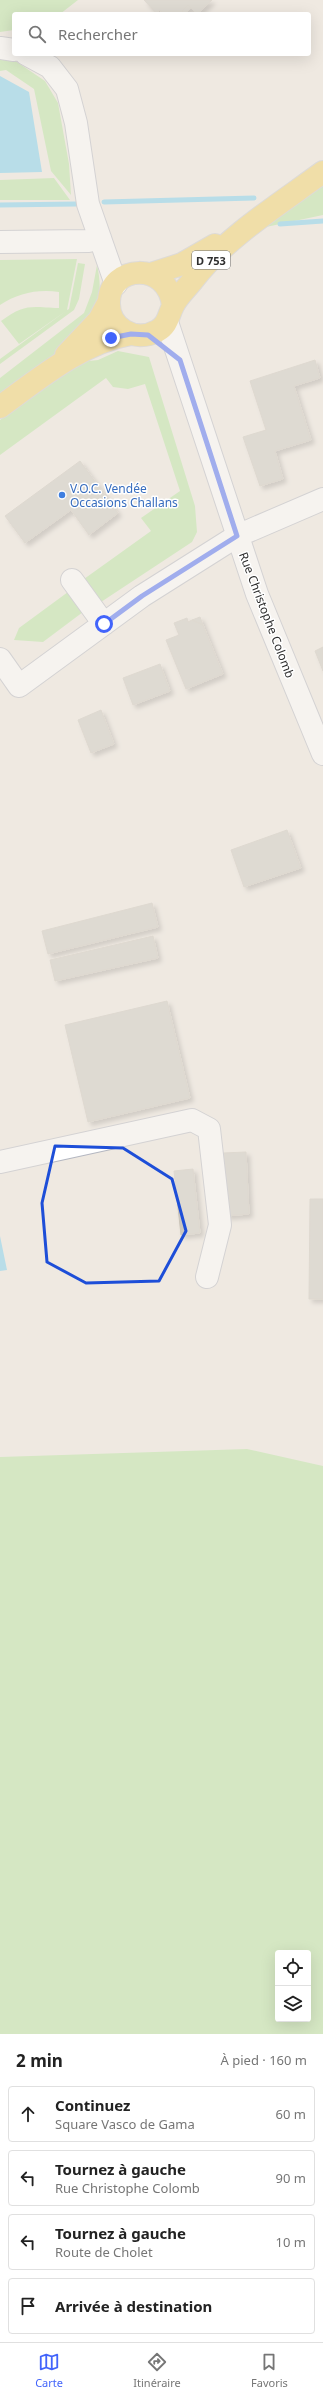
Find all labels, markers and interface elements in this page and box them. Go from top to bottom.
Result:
search box [12,12,311,56]
icon: search [26,23,48,45]
text: Rechercher [58,24,138,44]
road number: D 753 [192,251,230,269]
route end [102,329,120,347]
place label: V.O.C. Vendée Occasions Challans [70,480,178,511]
marker: V.O.C. Vendée Occasions Challans [57,490,67,500]
street label: Rue Christophe Colomb [235,550,299,680]
route start [95,615,113,633]
map controls [275,1950,311,2022]
button: locate [275,1950,311,1986]
button: layers [275,1986,311,2022]
text: 2 min [16,2049,63,2072]
text: À pied · 160 m [221,2051,307,2069]
text: Continuez [55,2095,130,2115]
icon: ahead [17,2103,39,2125]
text: 60 m [276,2105,306,2123]
text: Square Vasco de Gama [55,2115,195,2133]
text: Tournez à gauche [55,2159,186,2179]
icon: left [17,2167,39,2189]
text: 90 m [276,2169,306,2187]
text: Rue Christophe Colomb [55,2179,200,2197]
text: Tournez à gauche [55,2223,186,2243]
icon: left [17,2231,39,2253]
text: 10 m [276,2233,306,2251]
text: Route de Cholet [55,2243,153,2261]
icon: arrive [17,2295,39,2317]
text: Arrivée à destination [55,2296,212,2316]
tab: Carte [35,2351,63,2390]
tab: Itinéraire [133,2351,181,2390]
tab: Favoris [251,2351,288,2390]

